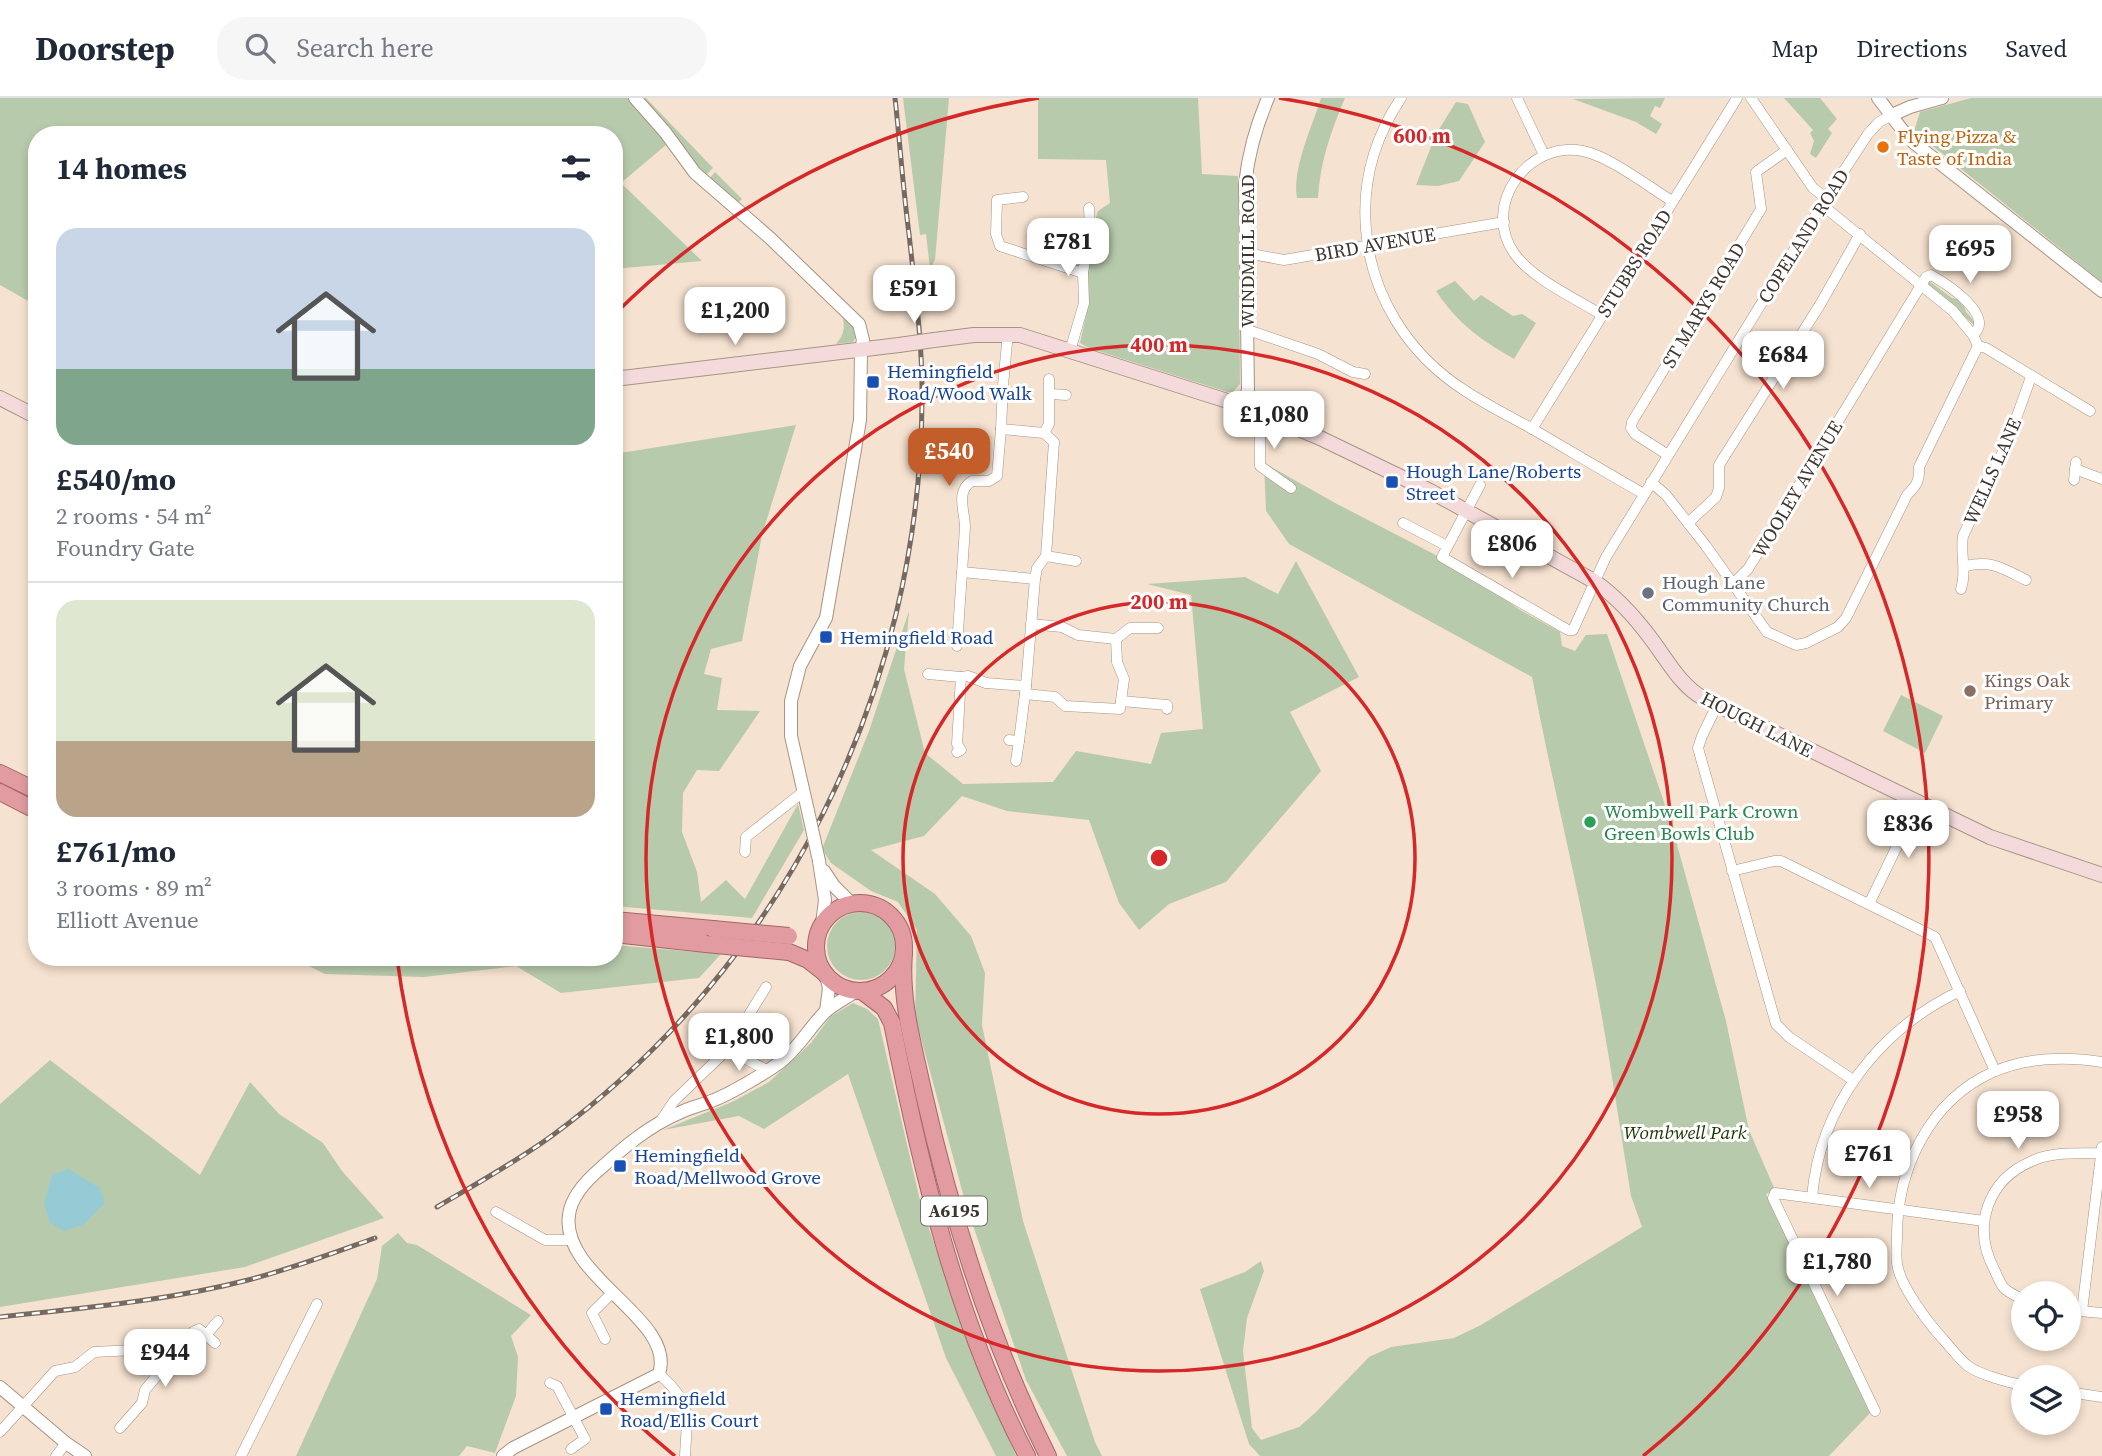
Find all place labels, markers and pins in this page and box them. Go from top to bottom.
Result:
place label: Flying Pizza & Taste of India [1897,123,2017,171]
marker: Flying Pizza & Taste of India [1875,139,1891,155]
pin: £781 [1027,218,1109,278]
pin: £695 [1929,226,2011,285]
pin: £591 [873,266,955,325]
pin: £1,200 [678,288,792,347]
pin: £684 [1742,331,1824,391]
place label: Hemingfield Road/Wood Walk [887,358,1032,406]
marker: Hemingfield Road/Wood Walk [865,374,881,390]
pin: £1,080 [1217,392,1331,451]
pin: £540 [908,428,990,488]
place label: Hough Lane/Roberts Street [1406,458,1581,506]
marker: Hough Lane/Roberts Street [1384,474,1400,490]
pin: £806 [1471,520,1553,580]
place label: Hough Lane Community Church [1662,569,1830,617]
marker: Hough Lane Community Church [1640,585,1656,601]
place label: Hemingfield Road [840,624,994,650]
marker: Hemingfield Road [818,629,834,645]
place label: Kings Oak Primary [1984,667,2070,715]
marker: Kings Oak Primary [1962,683,1978,699]
place label: Wombwell Park Crown Green Bowls Club [1604,798,1799,846]
pin: £836 [1867,800,1949,860]
marker: Wombwell Park Crown Green Bowls Club [1582,814,1598,830]
centre of rings [1147,846,1171,870]
pin: £1,800 [682,1014,796,1073]
pin: £958 [1977,1091,2059,1151]
pin: £761 [1828,1130,1910,1190]
place label: Hemingfield Road/Mellwood Grove [634,1142,821,1190]
marker: Hemingfield Road/Mellwood Grove [612,1158,628,1174]
pin: £1,780 [1780,1238,1894,1298]
pin: £944 [124,1330,206,1389]
place label: Hemingfield Road/Ellis Court [620,1385,759,1433]
marker: Hemingfield Road/Ellis Court [598,1401,614,1417]

